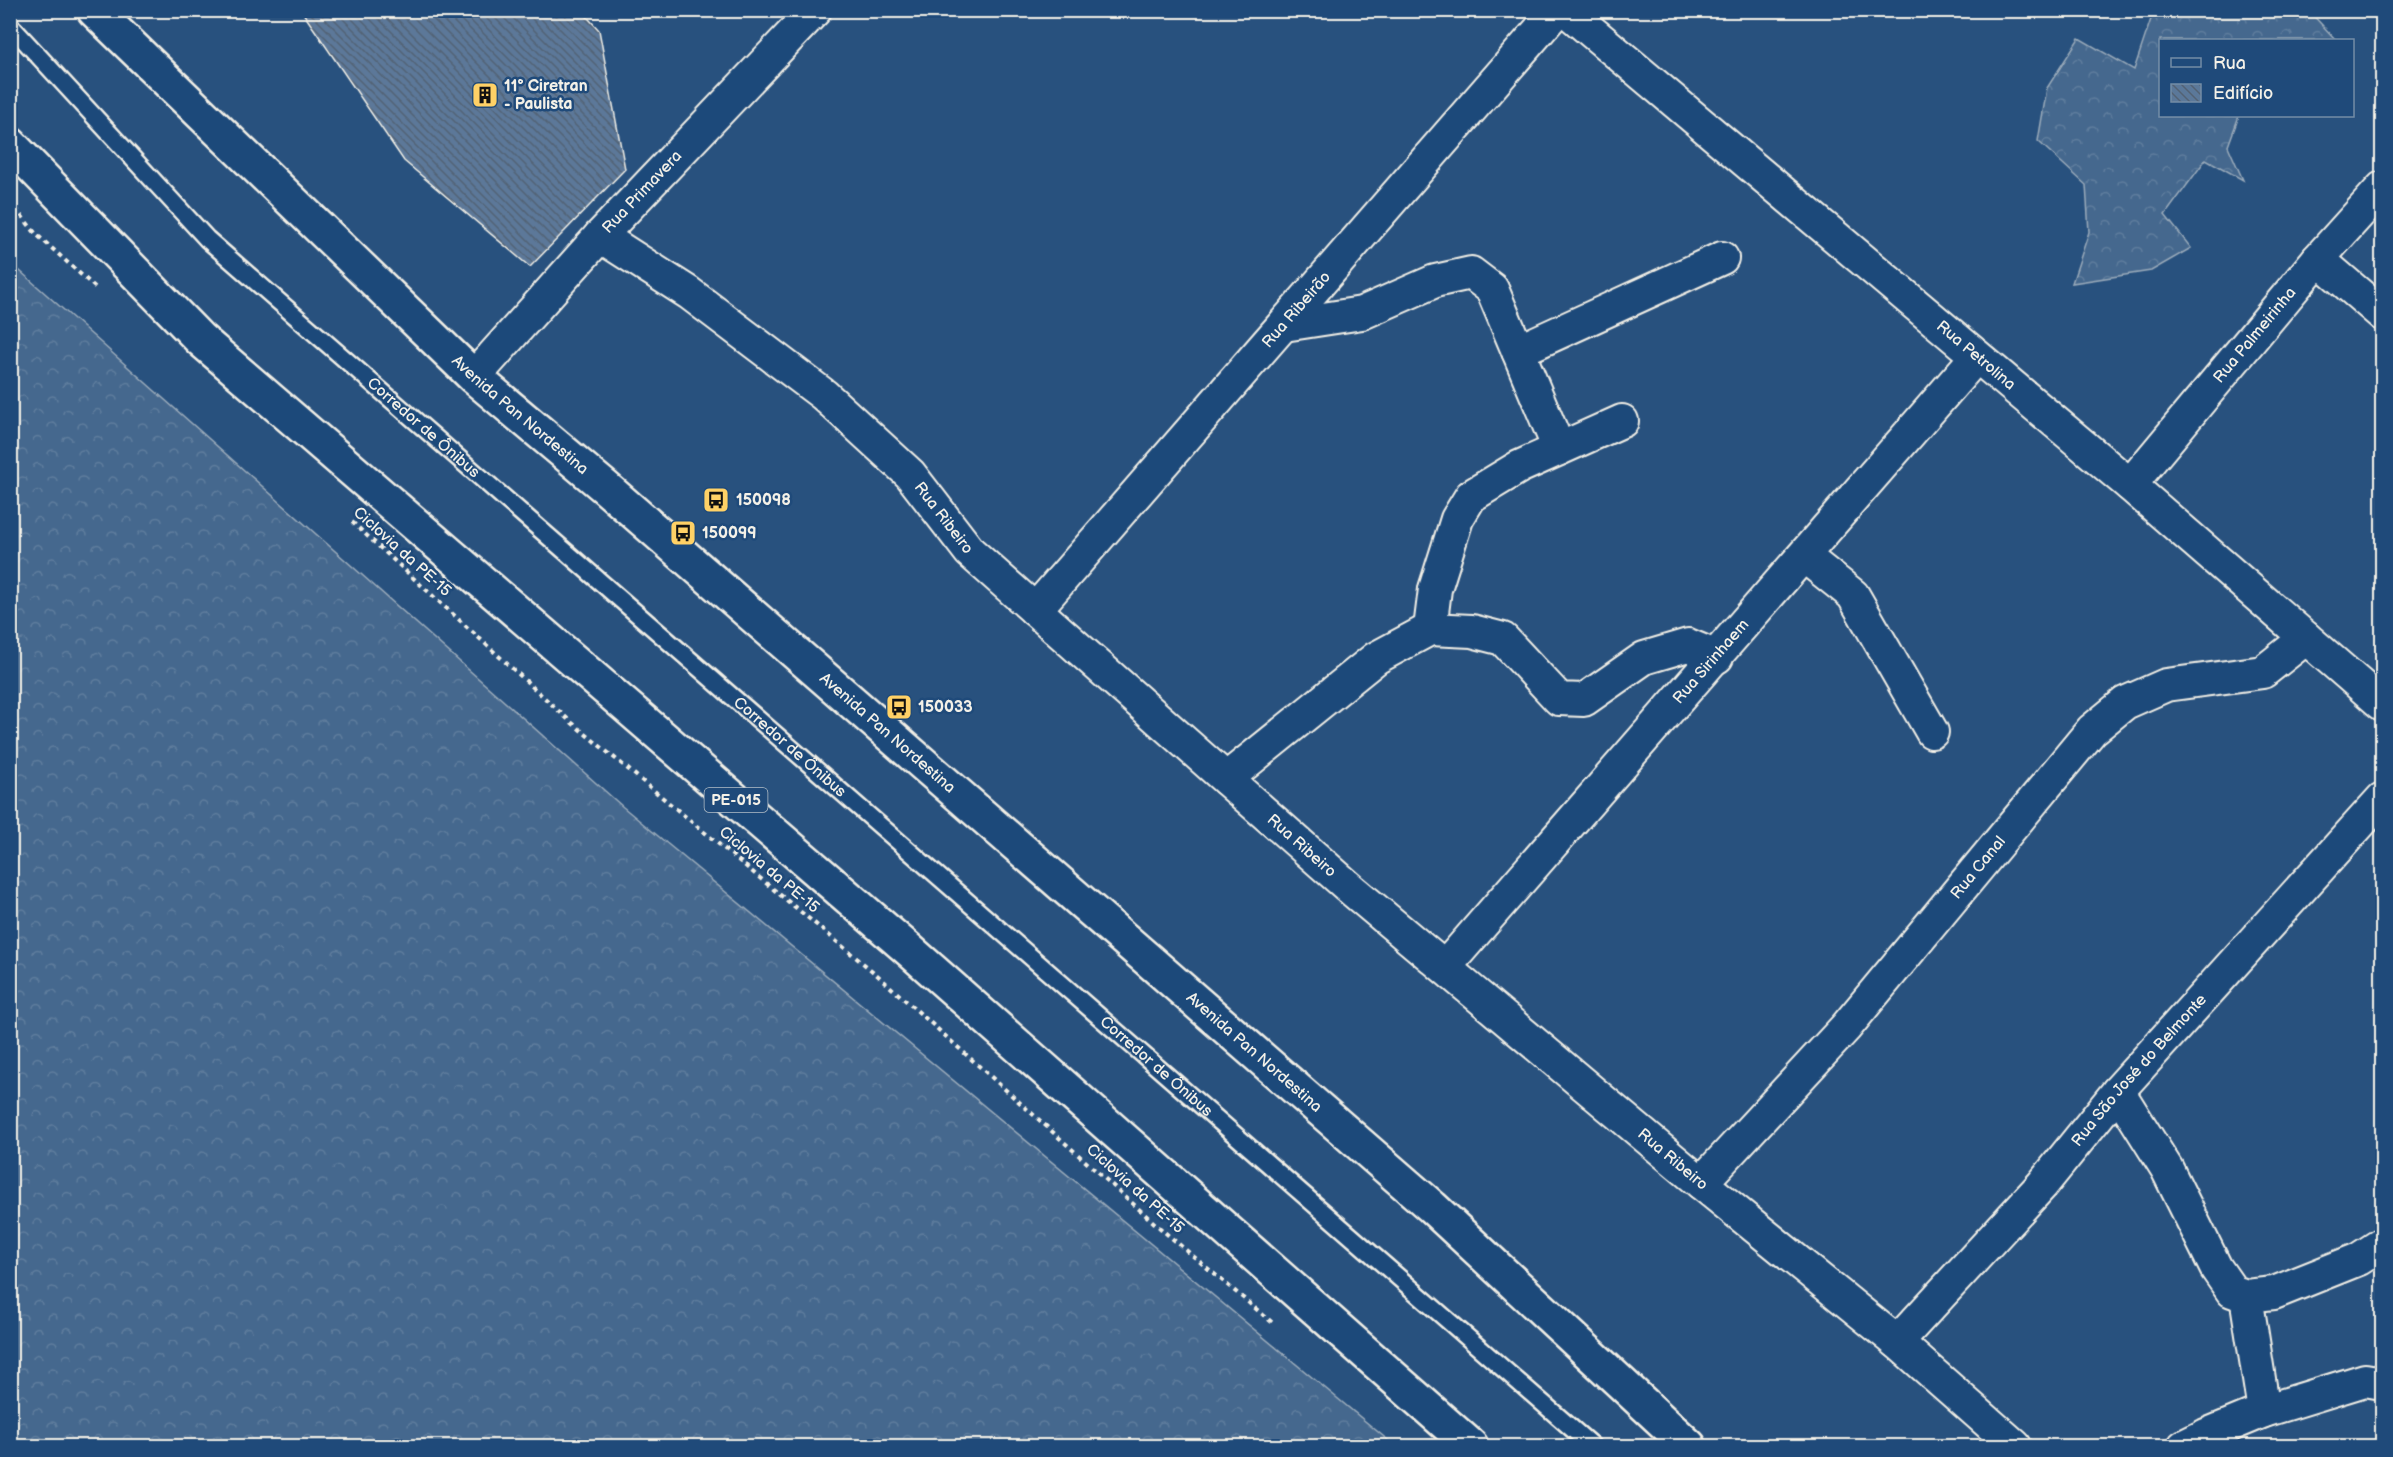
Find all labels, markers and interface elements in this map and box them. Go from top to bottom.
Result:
legend [2159,39,2354,117]
text: Rua [2213,53,2246,74]
place label: 11° Ciretran - Paulista [504,77,588,114]
building icon: 11° Ciretran - Paulista [470,80,500,110]
text: Edifício [2213,83,2273,104]
street label: Rua Primavera [598,147,686,237]
street label: Rua Ribeirão [1258,268,1335,352]
street label: Rua Palmeirinha [2209,283,2300,387]
street label: Rua Petrolina [1933,317,2019,394]
street label: Avenida Pan Nordestina [448,351,592,478]
street label: Corredor de Ônibus [363,373,484,482]
street label: Rua Ribeiro [910,478,977,558]
bus stop icon: 150098 [701,485,731,515]
place label: 150098 [736,491,791,510]
street label: Ciclovia da PE-15 [349,503,455,601]
bus stop icon: 150099 [668,518,698,548]
place label: 150099 [702,524,757,543]
street label: Rua Sirinhaem [1669,615,1753,708]
street label: Avenida Pan Nordestina [816,669,959,797]
bus stop icon: 150033 [884,692,914,722]
street label: Corredor de Ônibus [730,693,850,801]
place label: 150033 [918,698,973,717]
road number: PE-015 [704,788,768,812]
street label: Rua Ribeiro [1263,810,1340,881]
street label: Ciclovia da PE-15 [715,822,823,918]
street label: Rua Canal [1947,832,2010,903]
street label: Avenida Pan Nordestina [1182,988,1326,1116]
street label: Rua São José do Belmonte [2068,990,2211,1150]
street label: Corredor de Ônibus [1096,1012,1217,1121]
street label: Rua Ribeiro [1634,1125,1712,1194]
street label: Ciclovia da PE-15 [1082,1140,1188,1238]

